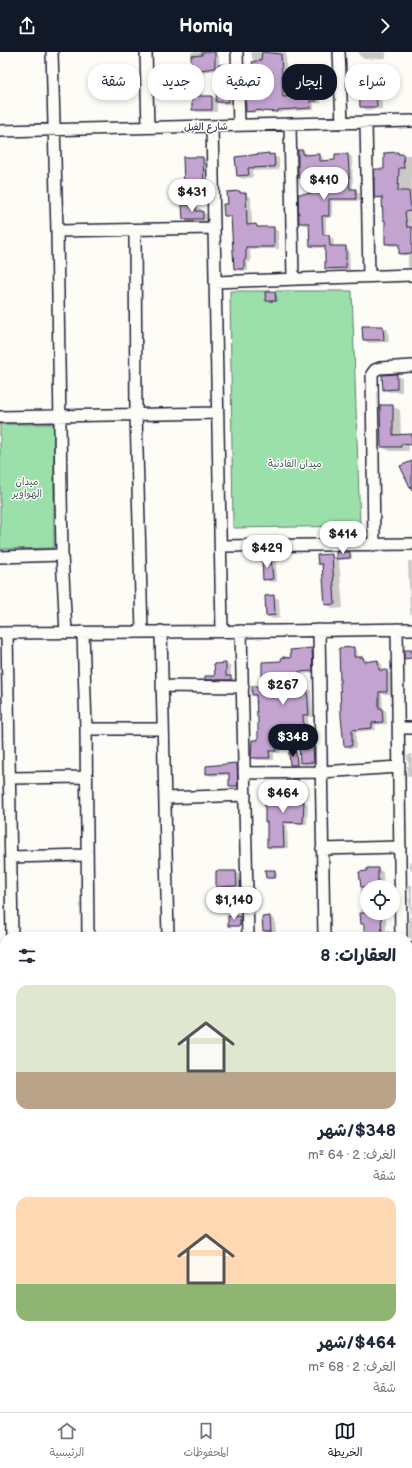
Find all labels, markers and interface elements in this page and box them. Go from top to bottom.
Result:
icon: share [16,15,38,37]
icon: forward [374,15,396,37]
text: Homiq [179,16,233,37]
chip: شقة [88,64,140,100]
chip: جديد [148,64,204,100]
chip: تصفية [212,64,274,100]
chip: إيجار [282,64,337,100]
chip: شراء [345,64,400,100]
street label: شارع الفيل [184,121,228,134]
pin: $410 [300,167,348,201]
text: $410 [309,172,339,188]
pin: $431 [168,179,216,213]
text: $431 [177,184,207,200]
park label: ميدان الفادنية [268,458,322,470]
park label: ميدان الهواوير [11,476,42,500]
pin: $414 [319,521,367,555]
text: $414 [328,526,358,542]
pin: $429 [243,535,291,569]
text: $429 [251,540,283,556]
pin: $267 [259,672,307,706]
text: $267 [267,677,299,693]
pin: $348 [269,724,317,758]
text: $348 [277,729,309,745]
pin: $464 [259,780,307,814]
text: $464 [267,785,299,801]
map controls [360,880,400,920]
button: locate [360,880,400,920]
pin: $1,140 [201,887,267,921]
text: $1,140 [215,892,253,908]
icon: filters [16,945,38,967]
text: العقارات: 8 [320,946,396,966]
icon: home [170,1011,242,1083]
text: $348/شهر [318,1121,396,1141]
text: الغرف: 2 · 64 m² [308,1147,396,1163]
text: شقة [373,1168,396,1184]
icon: home [170,1223,242,1295]
text: $464/شهر [318,1333,396,1353]
text: الغرف: 2 · 68 m² [308,1359,396,1375]
text: شقة [373,1380,396,1396]
tab: الرئيسية [50,1420,84,1462]
tab: المحفوظات [183,1420,229,1462]
tab: الخريطة [328,1420,362,1462]

